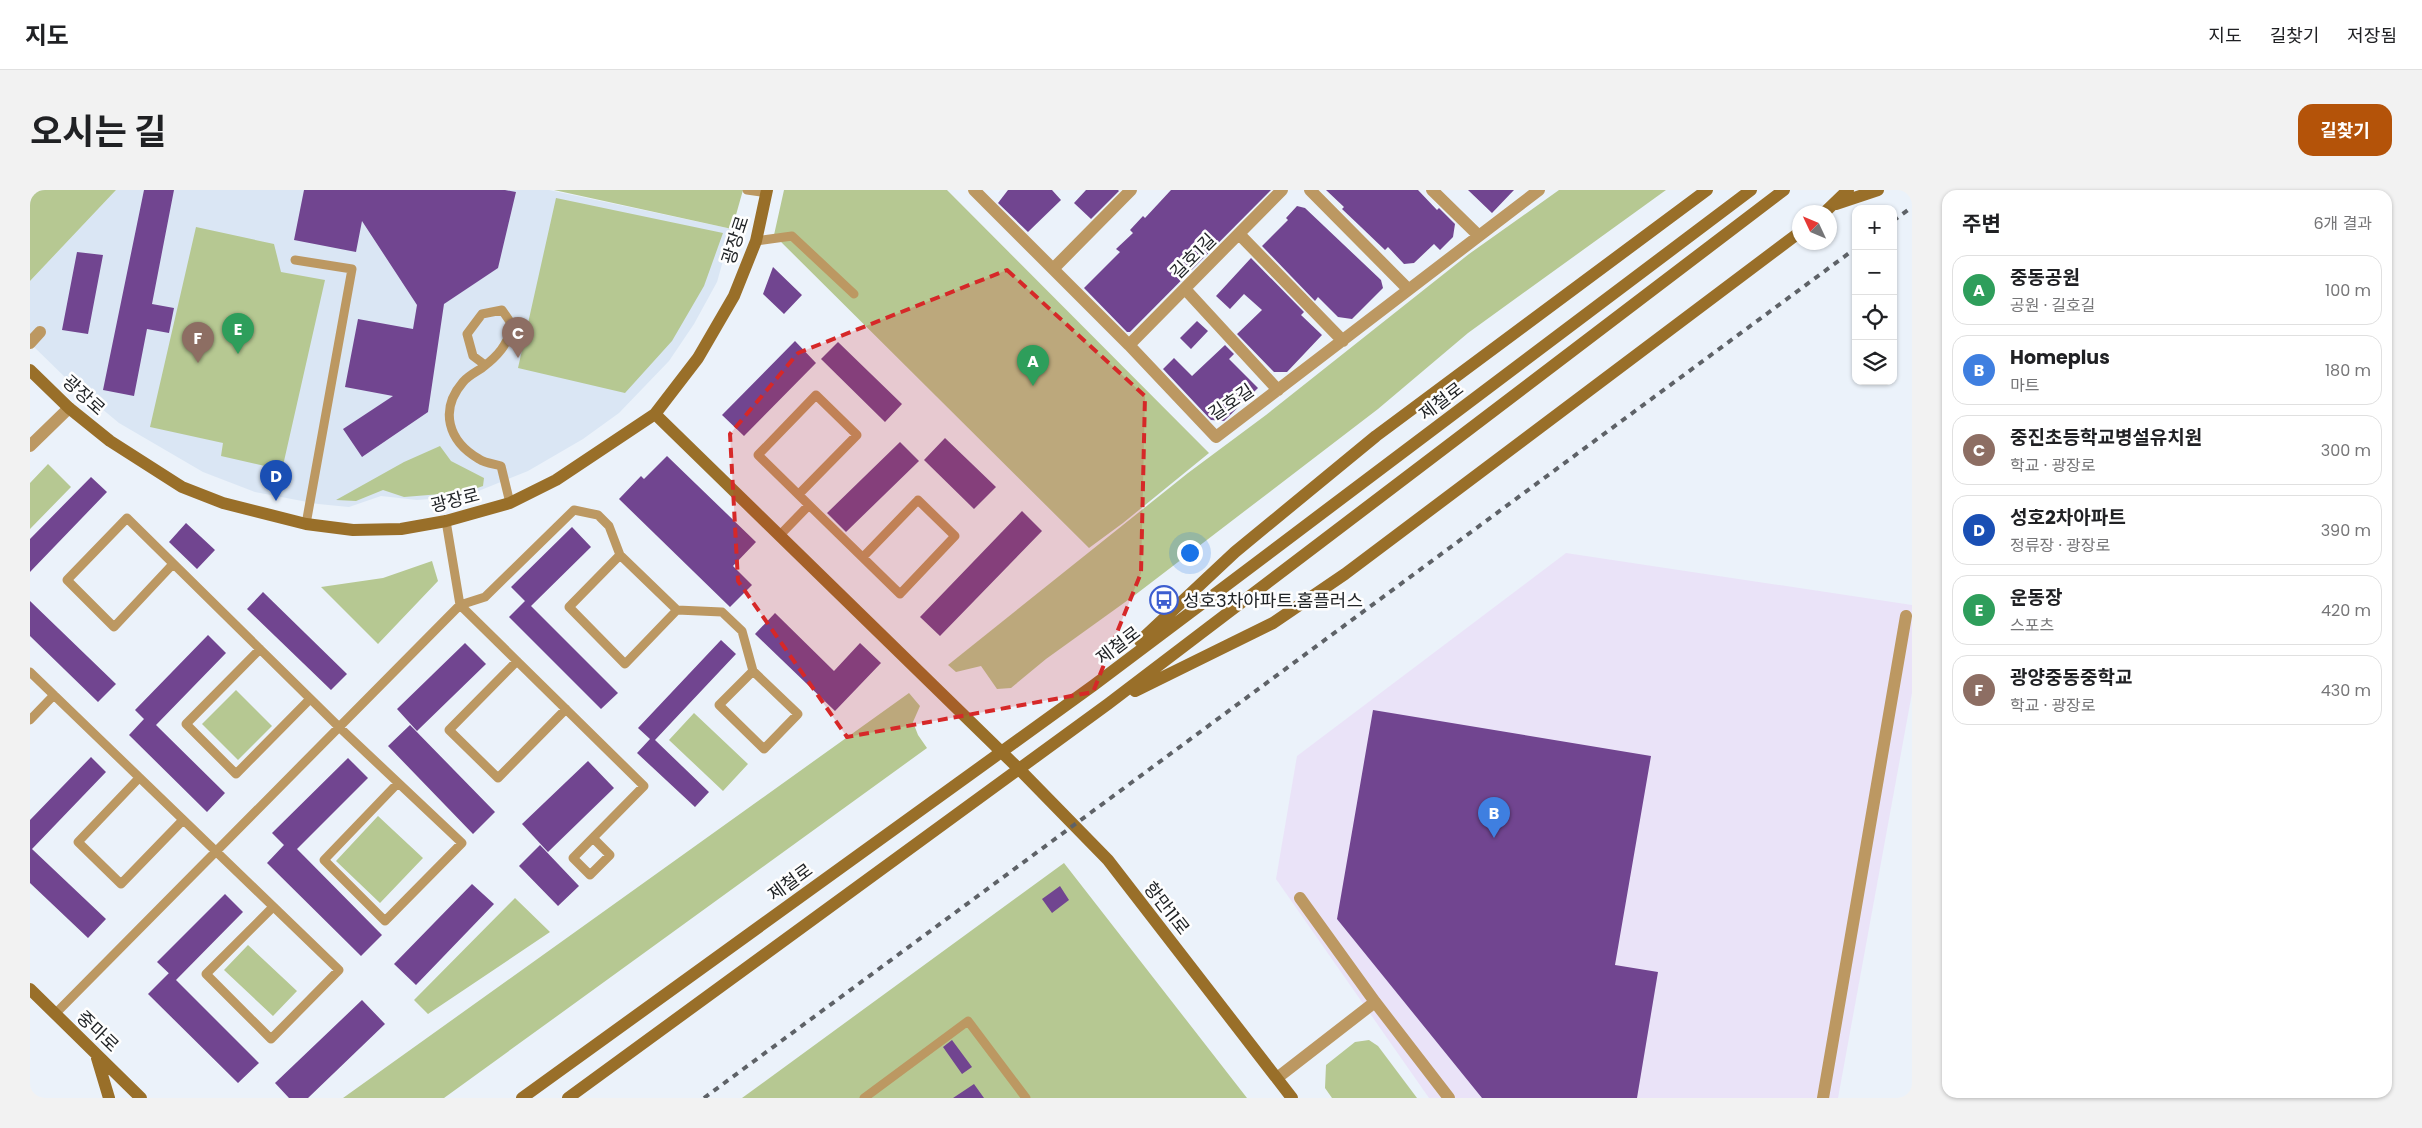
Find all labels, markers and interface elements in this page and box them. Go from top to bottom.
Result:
text: 지도 [25,19,69,52]
text: 지도 [2209,23,2242,48]
text: 길찾기 [2270,23,2319,48]
text: 저장됨 [2347,23,2397,48]
button: 길찾기 [2298,104,2392,156]
text: 오시는 길 [30,107,166,156]
north arrow [1792,205,1837,250]
map controls [1852,205,1897,385]
button: + [1852,205,1897,250]
text: 주변 [1962,209,2001,238]
text: 6개 결과 [2313,212,2372,235]
street label: 광장로 [715,213,755,267]
street label: 길호1길 [1165,228,1221,284]
button: − [1852,250,1897,295]
text: 중동공원 [2010,264,2080,291]
text: A [1973,279,1985,302]
text: 100 m [2325,279,2371,302]
text: 공원 · 길호길 [2010,294,2096,317]
button: locate [1852,295,1897,340]
pin: E [222,313,254,354]
pin: C [502,317,534,358]
pin: F [182,322,214,363]
button: layers [1852,340,1897,385]
text: Homeplus [2010,344,2110,371]
pin: A [1017,345,1049,386]
text: B [1974,359,1984,382]
text: 180 m [2325,359,2371,382]
street label: 광장로 [57,369,111,421]
text: 마트 [2010,374,2039,397]
street label: 제철로 [1414,376,1468,426]
street label: 길호길 [1203,378,1259,426]
text: 중진초등학교병설유치원 [2010,424,2202,451]
text: C [1973,439,1985,462]
text: 300 m [2321,439,2371,462]
text: 학교 · 광장로 [2010,454,2096,477]
pin: D [260,460,292,501]
street label: 광장로 [428,482,482,518]
text: 성호2차아파트 [2010,504,2126,531]
text: D [1973,519,1985,542]
text: 390 m [2321,519,2371,542]
text: 정류장 · 광장로 [2010,534,2110,557]
your location [1177,540,1203,566]
text: 운동장 [2010,584,2062,611]
bus stop icon: 성호3차아파트.홈플러스 [1149,585,1179,615]
place label: 성호3차아파트.홈플러스 [1183,588,1363,613]
text: E [1975,599,1983,622]
text: 420 m [2321,599,2371,622]
text: 스포츠 [2010,614,2054,637]
street label: 제철로 [1091,620,1145,670]
text: 광양중동중학교 [2010,664,2132,691]
text: F [1975,679,1983,702]
text: 430 m [2321,679,2371,702]
text: 학교 · 광장로 [2010,694,2096,717]
pin: B [1478,797,1510,838]
street label: 제철로 [763,857,817,907]
street label: 항만11로 [1138,876,1196,940]
street label: 중마로 [71,1005,125,1057]

